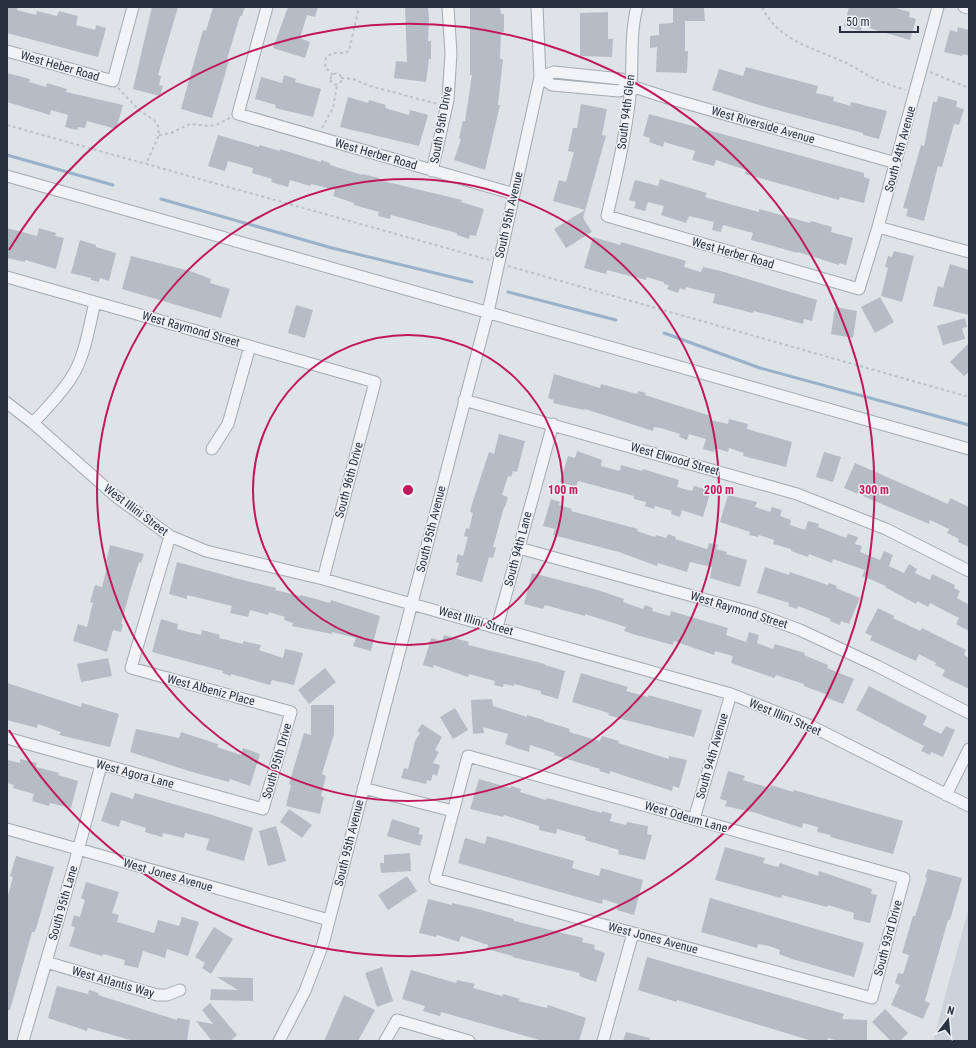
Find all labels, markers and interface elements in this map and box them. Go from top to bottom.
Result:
scale bar [840,8,918,34]
text: 50 m [846,15,870,29]
street label: West Heber Road [19,48,101,84]
street label: South 94th Glen [614,74,638,150]
street label: South 95th Drive [427,85,455,165]
street label: West Riverside Avenue [710,104,817,147]
street label: South 94th Avenue [882,104,918,194]
street label: West Herber Road [333,136,419,172]
street label: South 95th Avenue [492,170,526,260]
street label: West Herber Road [690,235,776,271]
street label: West Raymond Street [140,308,242,350]
street label: South 96th Drive [332,440,366,520]
street label: West Elwood Street [629,440,721,478]
street label: West Illini Street [101,481,171,539]
centre of rings [401,483,415,497]
text: 100 m [548,483,578,497]
text: 200 m [704,483,734,497]
text: 300 m [859,483,889,497]
street label: South 95th Avenue [413,484,449,574]
street label: South 94th Lane [501,510,535,588]
street label: West Raymond Street [689,589,790,632]
street label: West Illini Street [437,604,515,638]
street label: West Albeniz Place [165,672,257,709]
street label: West Illini Street [747,696,824,739]
street label: South 94th Avenue [693,711,731,801]
street label: South 95th Drive [260,721,295,800]
street label: West Agora Lane [95,757,176,791]
street label: South 95th Avenue [331,798,367,888]
street label: West Odeum Lane [643,798,729,836]
street label: West Jones Avenue [122,856,215,895]
street label: South 95th Lane [46,864,80,942]
street label: South 93rd Drive [871,898,905,978]
street label: West Jones Avenue [607,919,700,957]
street label: West Atlantis Way [70,964,156,1000]
north arrow [928,1000,968,1040]
text: N [946,1004,956,1018]

